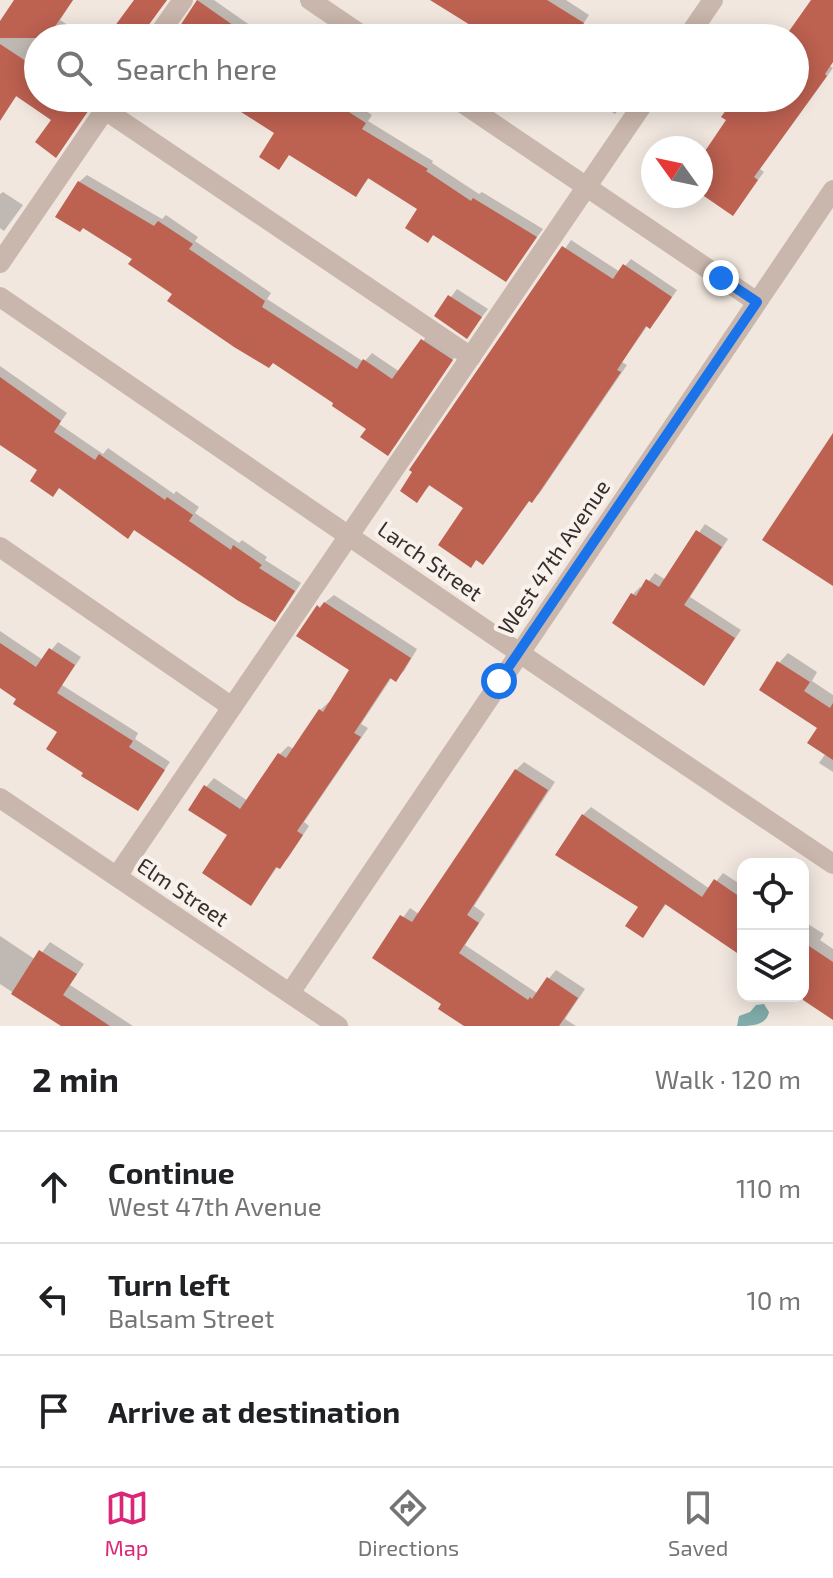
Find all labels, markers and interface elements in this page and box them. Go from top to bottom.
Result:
search box [24,24,809,112]
icon: search [52,46,96,90]
text: Search here [116,50,277,86]
north arrow [641,136,713,208]
route end [703,260,739,296]
street label: West 47th Avenue [492,474,614,639]
street label: Larch Street [373,515,488,606]
route start [481,663,517,699]
street label: Elm Street [133,851,234,931]
map controls [737,858,809,1002]
button: locate [737,858,809,930]
button: layers [737,930,809,1002]
text: 2 min [32,1058,119,1099]
text: Walk · 120 m [655,1063,801,1094]
text: Continue [108,1154,235,1190]
icon: ahead [32,1165,76,1209]
text: 110 m [736,1172,801,1203]
text: West 47th Avenue [108,1190,322,1221]
text: Turn left [108,1266,230,1302]
icon: left [32,1277,76,1321]
text: 10 m [746,1284,801,1315]
text: Balsam Street [108,1302,274,1333]
icon: arrive [32,1389,76,1433]
text: Arrive at destination [108,1393,400,1429]
tab: Map [105,1486,149,1560]
tab: Directions [358,1486,459,1560]
tab: Saved [668,1486,728,1560]

